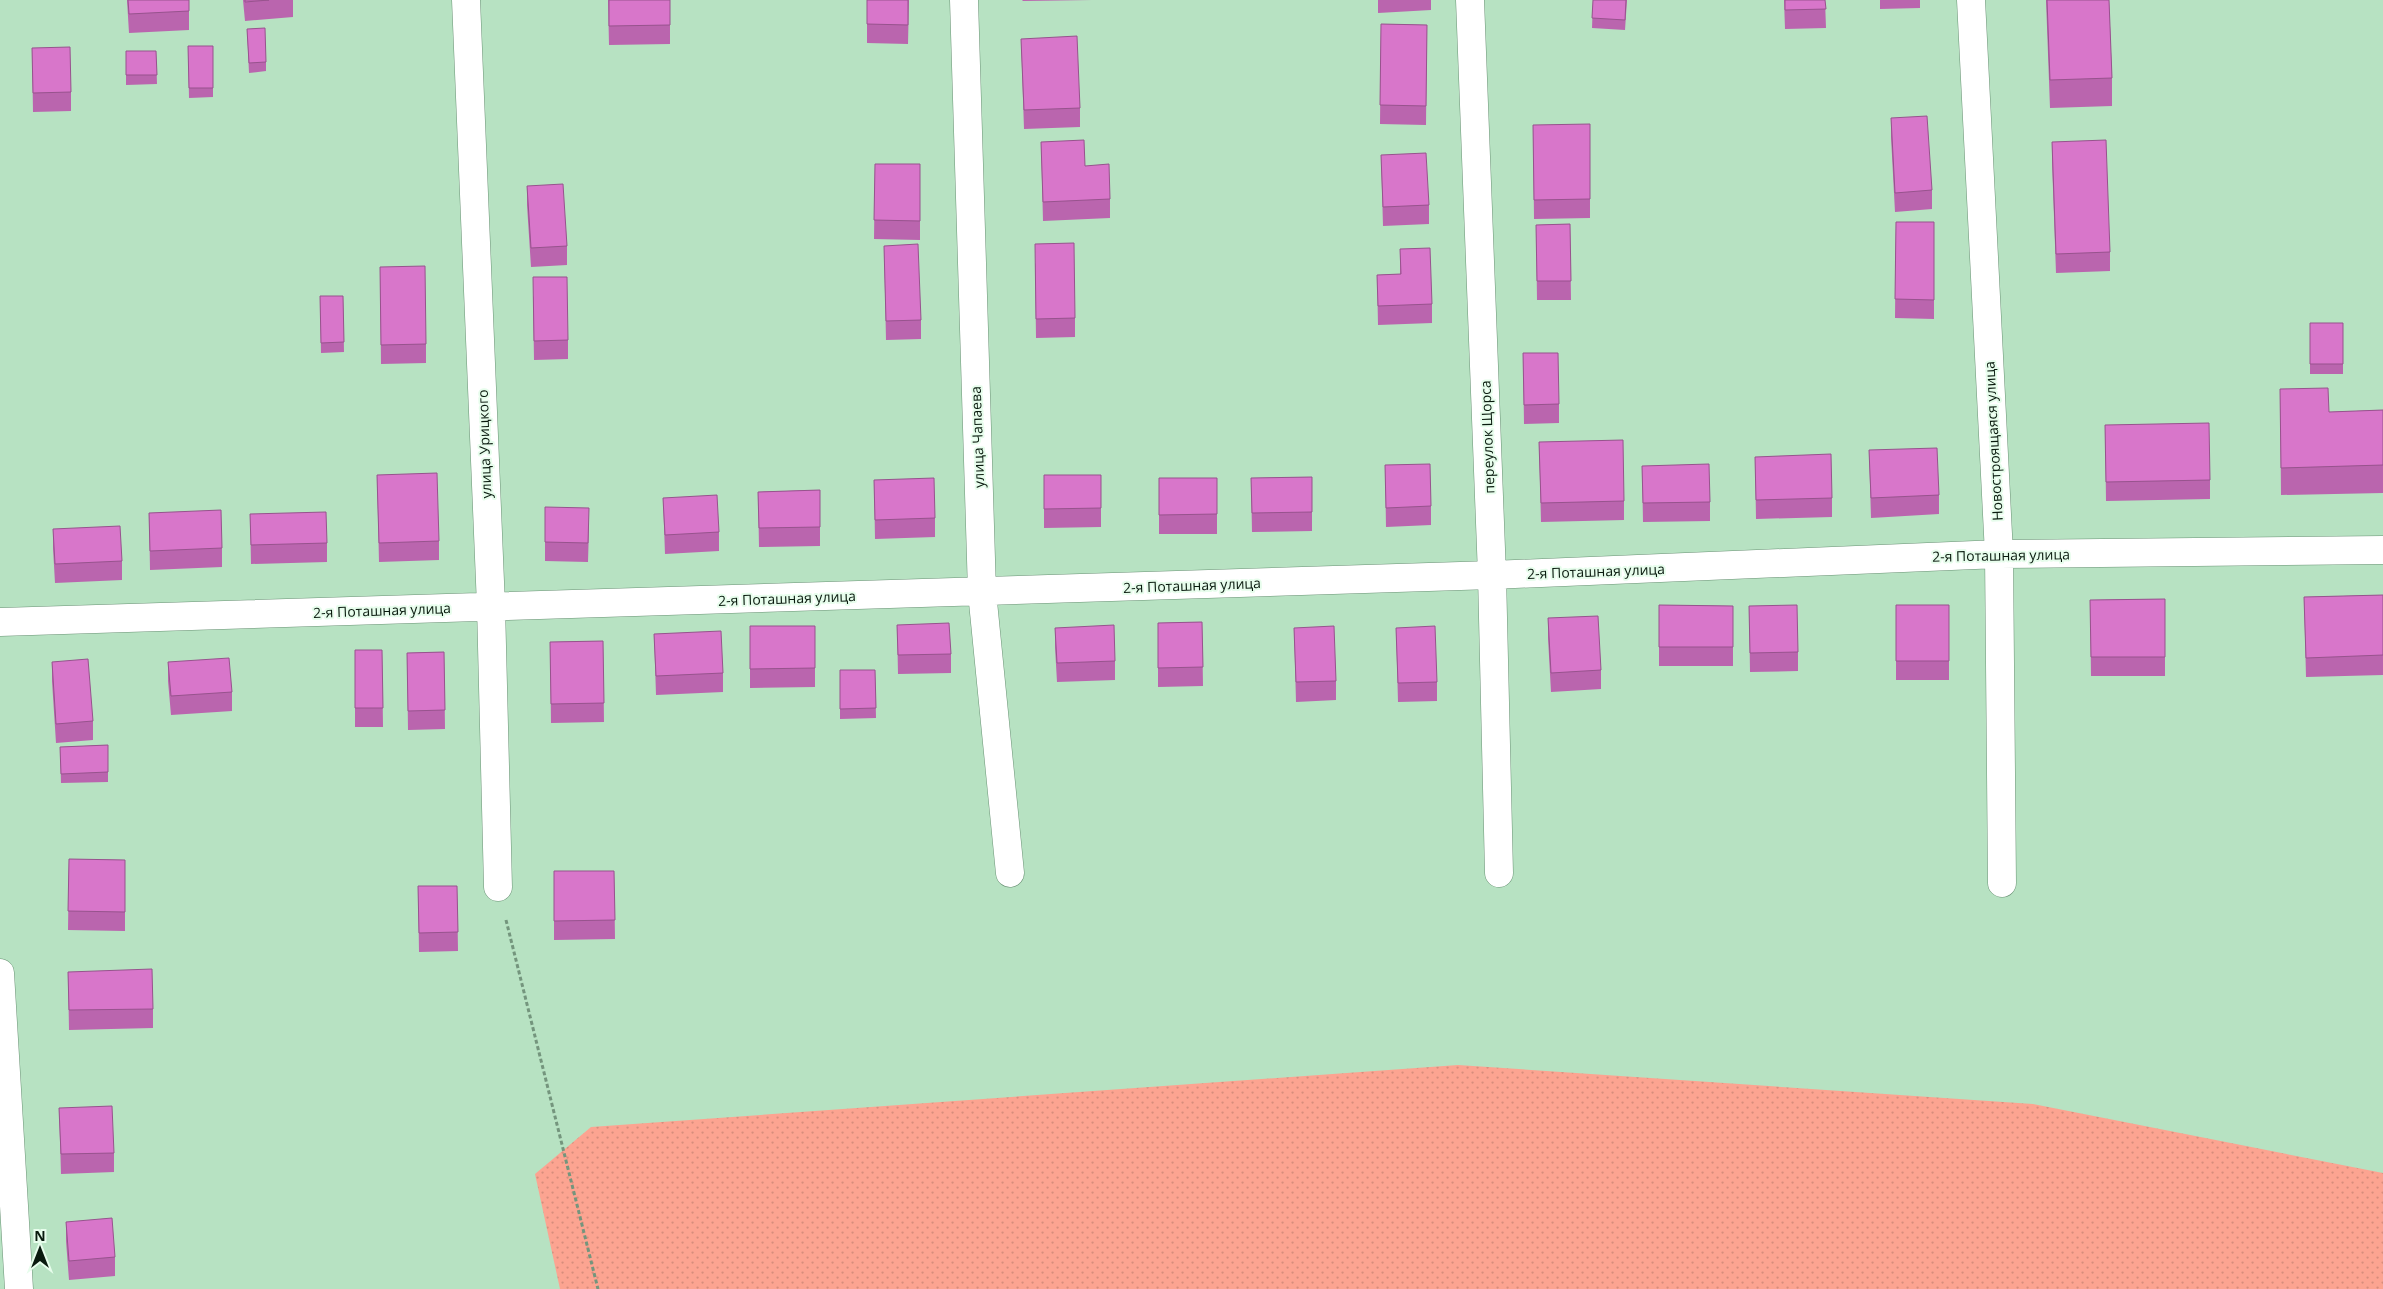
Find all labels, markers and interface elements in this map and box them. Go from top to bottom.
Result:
street label: Новостроящаяся улица [1979,361,2007,521]
street label: переулок Щорса [1476,380,1498,494]
street label: улица Чапаева [966,386,988,488]
street label: улица Урицкого [473,389,495,499]
street label: 2-я Поташная улица [1932,544,2070,566]
street label: 2-я Поташная улица [1527,559,1665,583]
street label: 2-я Поташная улица [1123,573,1261,597]
street label: 2-я Поташная улица [718,586,856,610]
street label: 2-я Поташная улица [313,598,451,622]
north arrow [15,1224,65,1274]
text: N [34,1226,46,1245]

